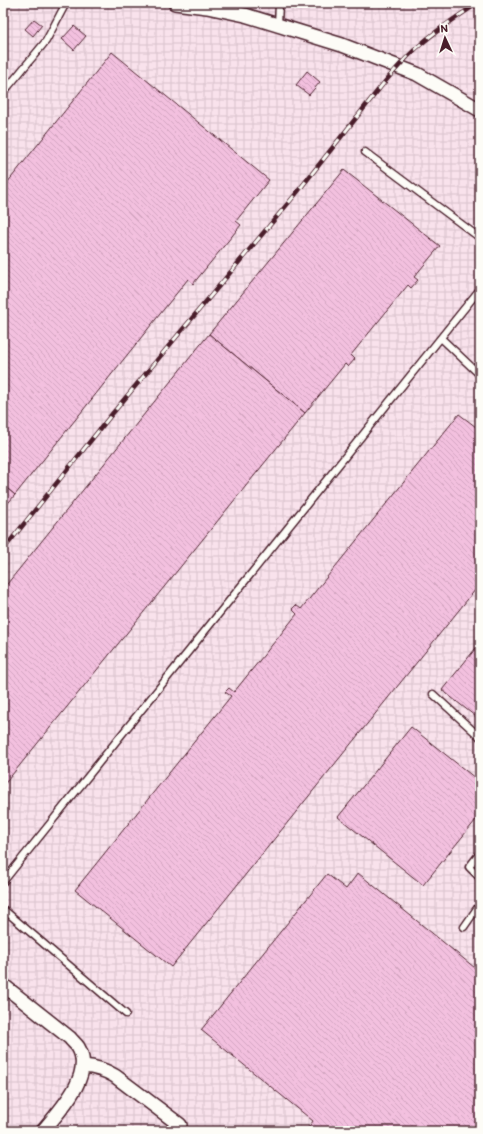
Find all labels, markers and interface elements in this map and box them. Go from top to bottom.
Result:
north arrow [425,18,465,58]
text: N [440,22,449,35]

